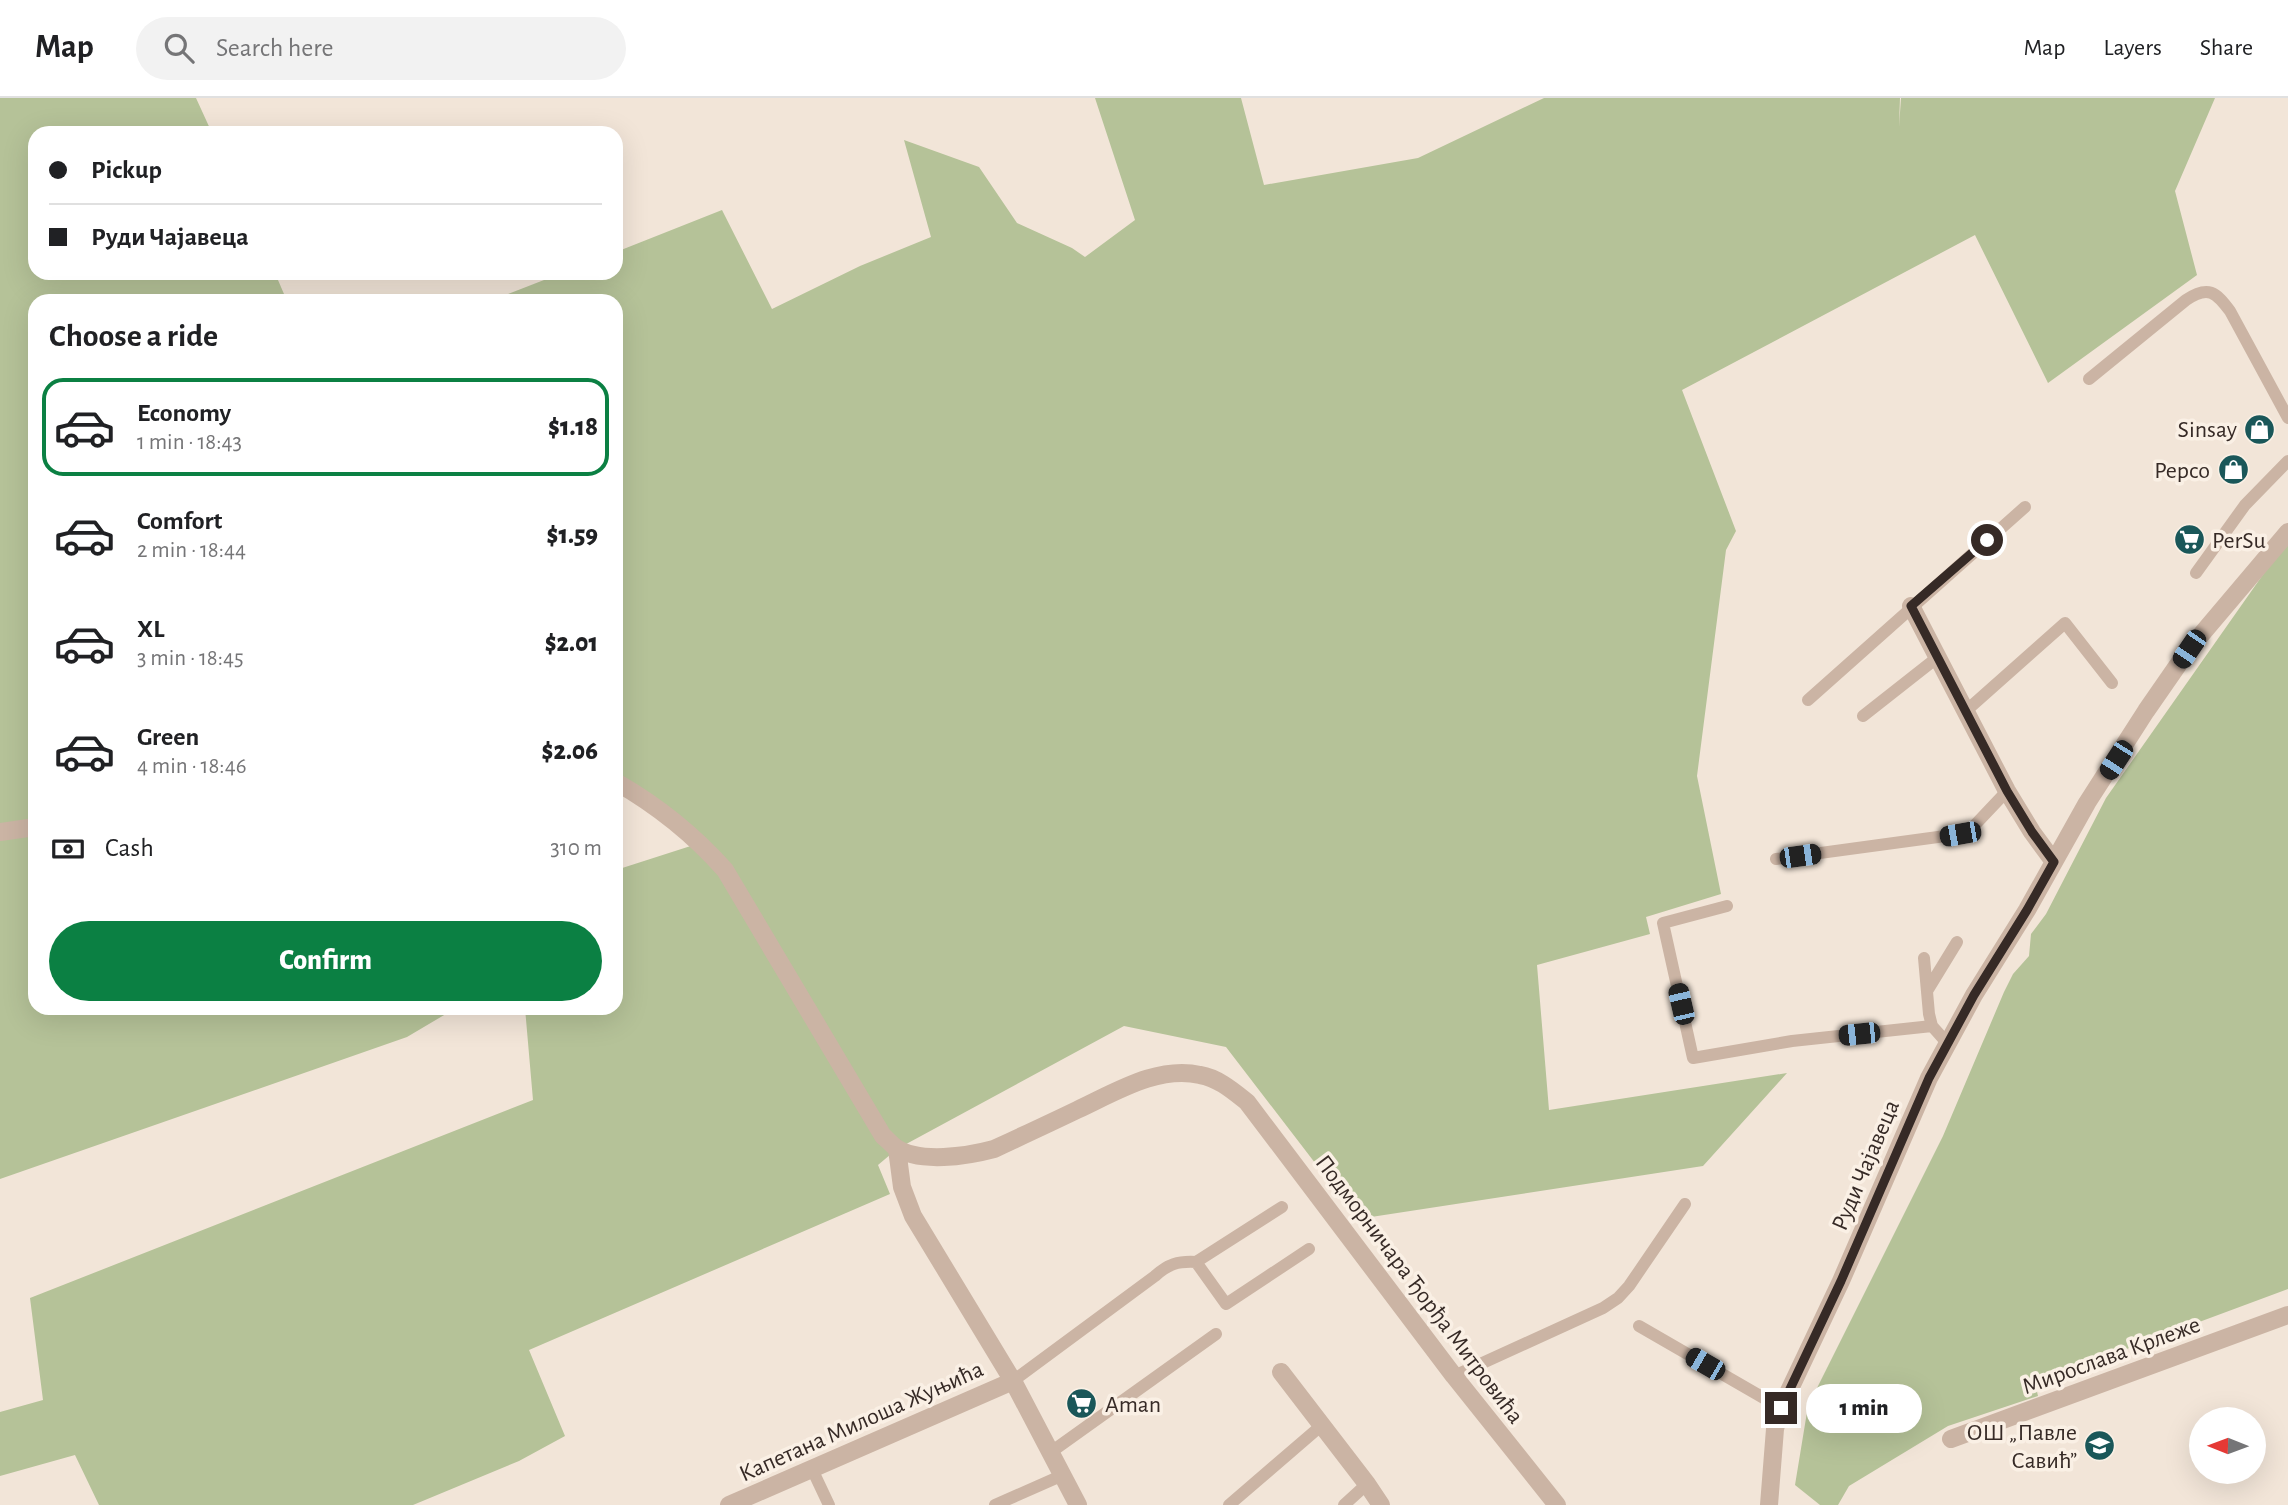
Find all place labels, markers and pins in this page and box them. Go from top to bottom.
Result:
shop icon: Sinsay [2243,412,2277,446]
place label: Sinsay [2178,418,2237,442]
shop icon: Pepco [2216,453,2250,487]
place label: Pepco [2154,459,2210,483]
supermarket icon: PerSu [2172,523,2206,557]
place label: PerSu [2212,529,2266,553]
supermarket icon: Aman [1065,1387,1099,1421]
place label: Aman [1105,1393,1161,1417]
place label: ОШ „Павле Савић” [1966,1421,2077,1473]
school or university icon: ОШ „Павле Савић” [2083,1429,2117,1463]

